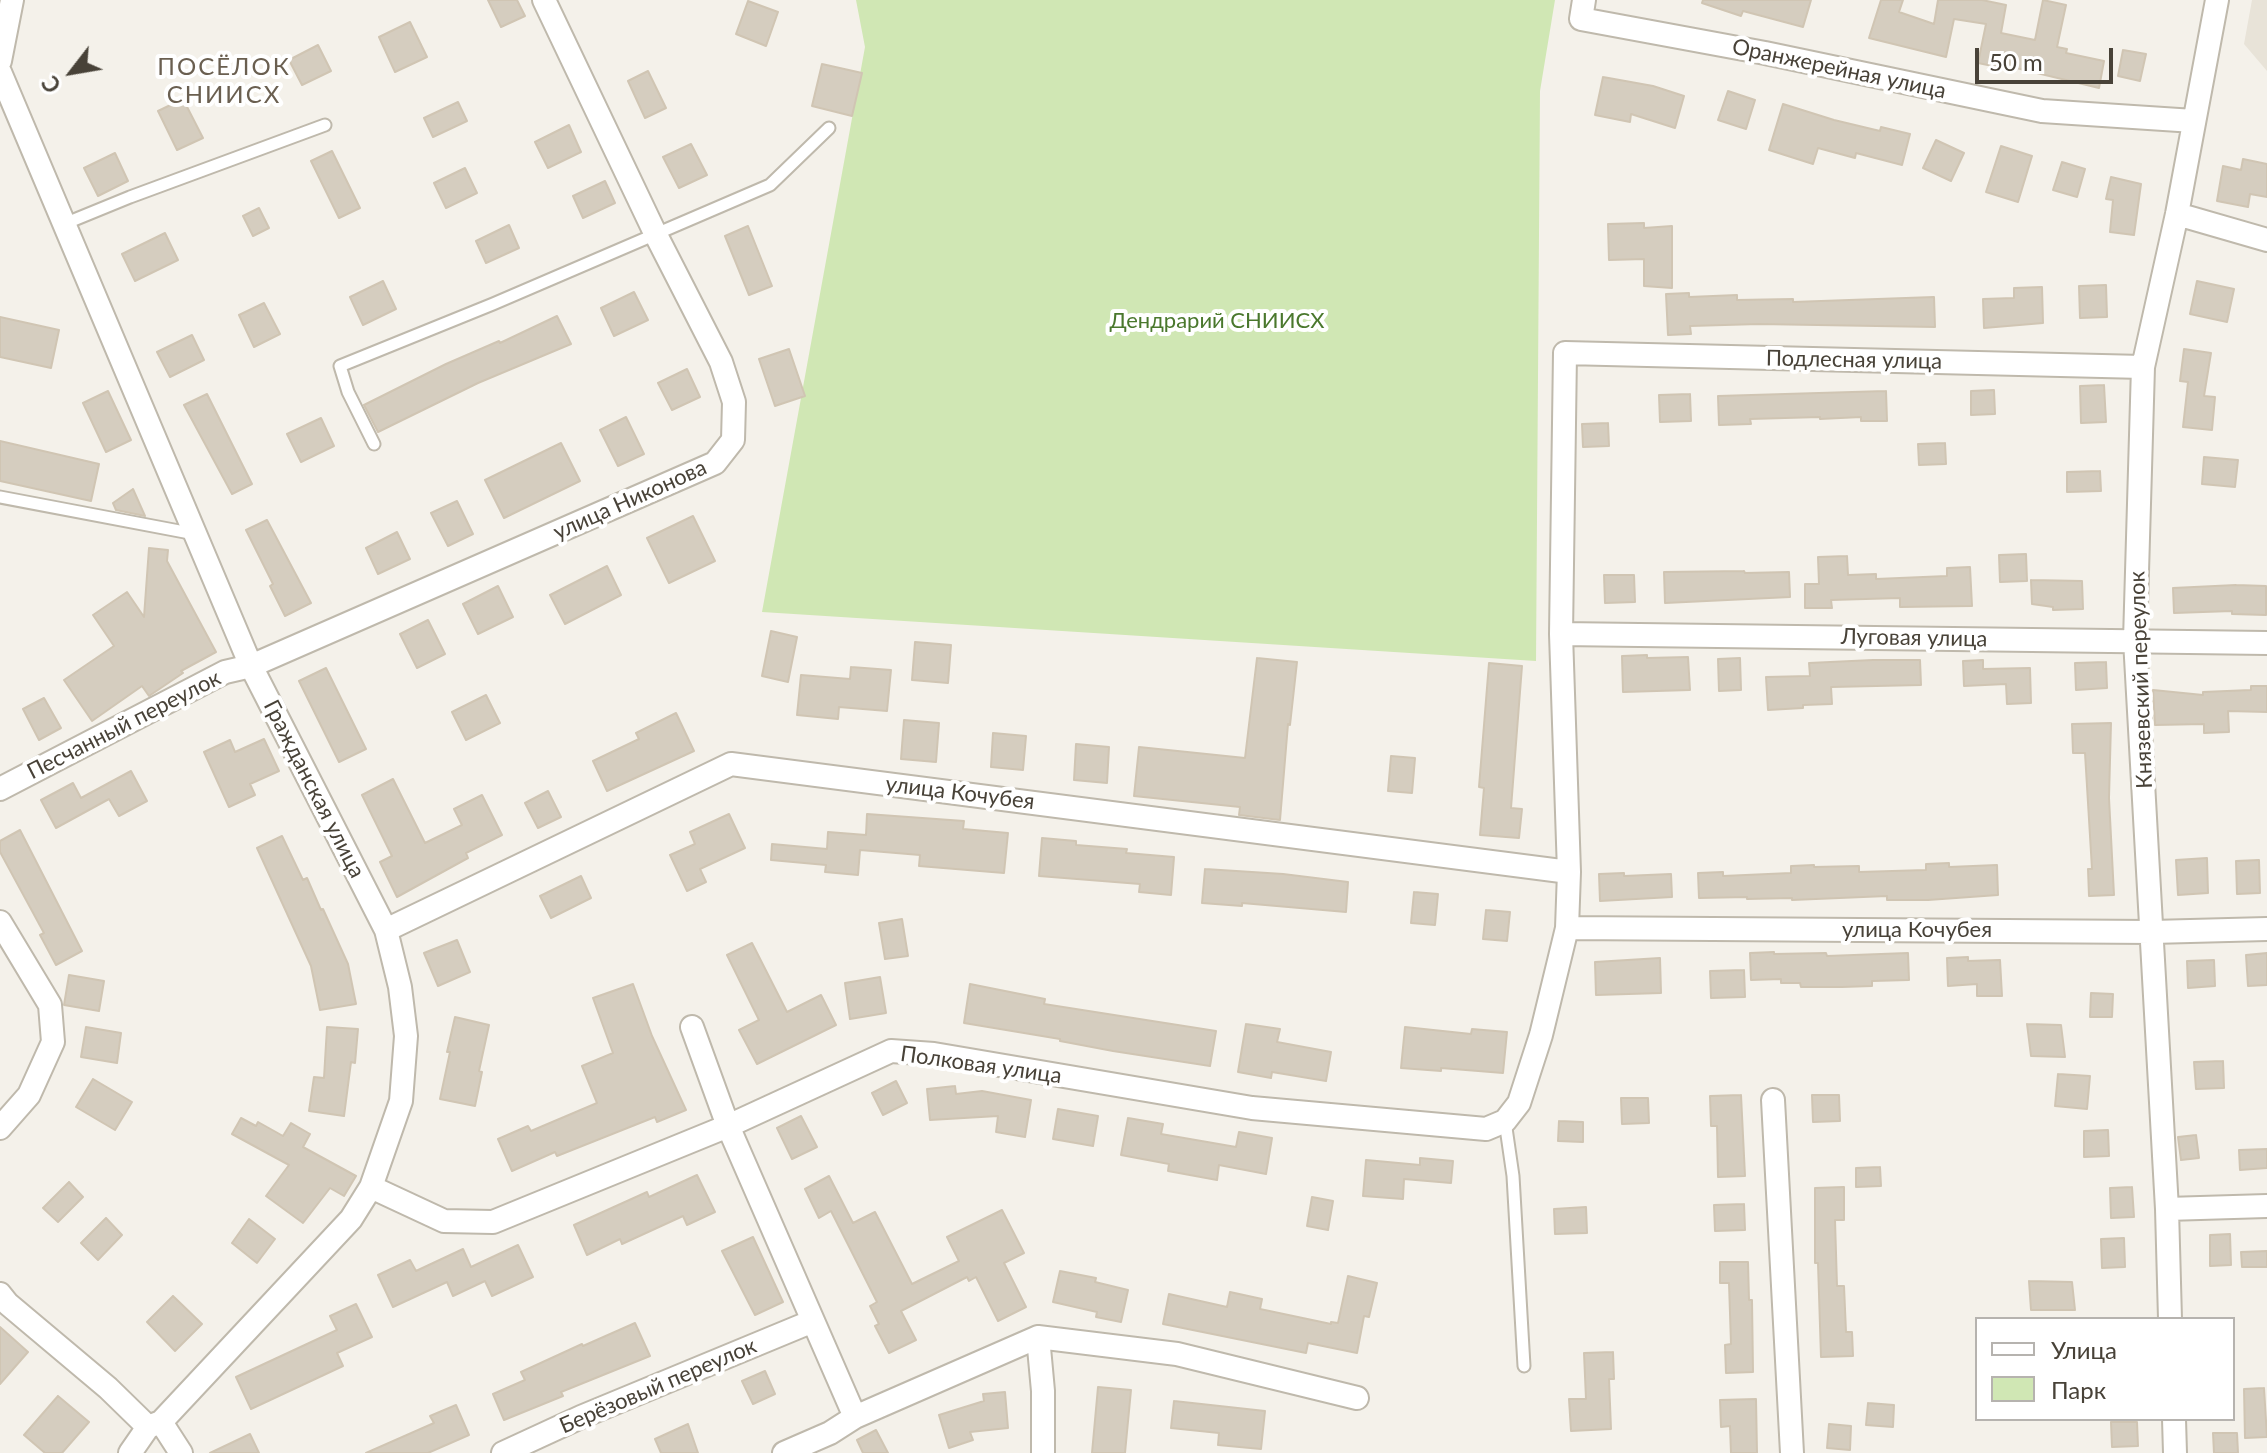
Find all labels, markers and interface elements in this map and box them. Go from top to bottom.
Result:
north arrow [32,32,112,112]
scale bar [1979,32,2117,82]
street label: Оранжерейная улица [1730,33,1948,105]
text: 50 m [1989,47,2043,76]
district label: ПОСЁЛОК СНИИСХ [157,53,291,109]
text: С [36,71,66,98]
park label: Дендрарий СНИИСХ [1110,308,1324,334]
street label: Подлесная улица [1766,345,1942,375]
street label: улица Никонова [549,454,711,546]
street label: Князевский переулок [2124,571,2158,789]
street label: Луговая улица [1841,624,1987,652]
street label: Песчанный переулок [23,665,225,785]
street label: Гражданская улица [258,696,370,882]
street label: улица Кочубея [884,771,1036,815]
street label: улица Кочубея [1842,917,1992,943]
street label: Полковая улица [899,1041,1063,1089]
legend [1975,1317,2235,1421]
street label: Берёзовый переулок [556,1333,760,1439]
text: Улица [2051,1335,2117,1364]
text: Парк [2051,1375,2106,1404]

